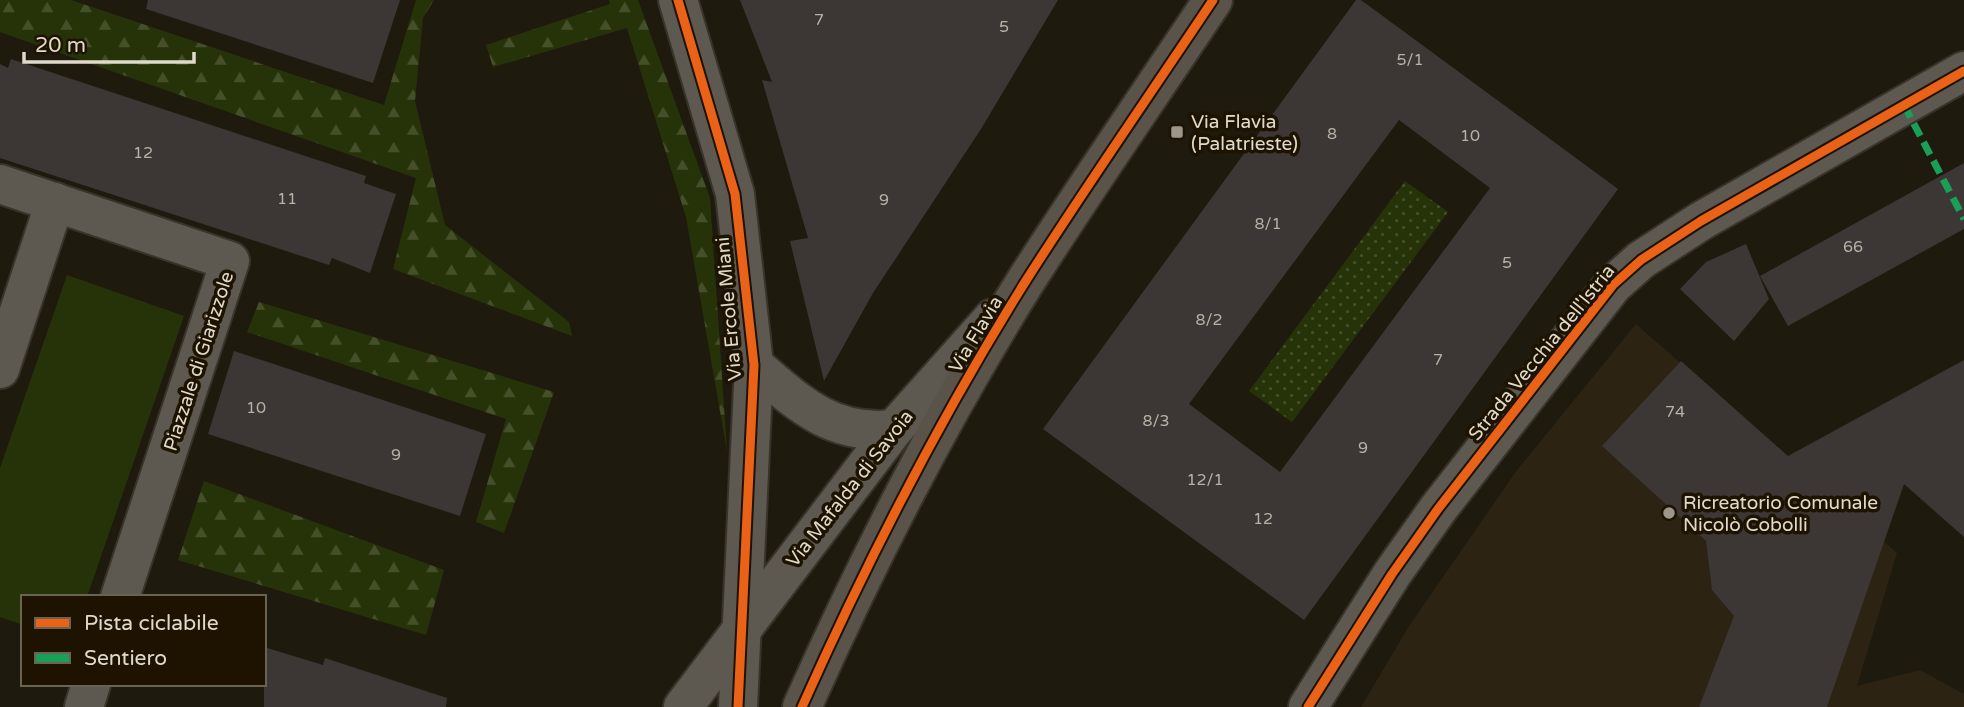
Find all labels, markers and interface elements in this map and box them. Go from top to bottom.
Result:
house number: 7 [814,10,824,30]
house number: 5 [999,17,1009,37]
scale bar [24,21,194,65]
text: 20 m [35,33,86,58]
house number: 5/1 [1396,50,1424,70]
place label: Via Flavia (Palatrieste) [1191,111,1298,155]
marker: Via Flavia (Palatrieste) [1169,124,1185,140]
house number: 8 [1327,124,1337,144]
house number: 10 [1460,126,1480,146]
house number: 12 [133,143,153,163]
house number: 11 [277,189,297,209]
house number: 9 [879,190,889,210]
house number: 8/1 [1254,214,1282,234]
street label: Via Ercole Miani [712,236,746,382]
house number: 66 [1843,237,1863,257]
house number: 5 [1502,253,1512,273]
street label: Strada Vecchia dell'Istria [1464,260,1619,445]
street label: Piazzale di Giarizzole [160,269,238,454]
street label: Via Flavia [944,292,1007,377]
house number: 8/2 [1195,310,1223,330]
house number: 7 [1433,350,1443,370]
house number: 10 [246,398,266,418]
house number: 74 [1665,402,1685,422]
street label: Via Mafalda di Savoia [782,406,918,571]
house number: 8/3 [1142,411,1170,431]
house number: 9 [1358,438,1368,458]
house number: 9 [391,445,401,465]
house number: 12/1 [1186,470,1224,490]
place label: Ricreatorio Comunale Nicolò Cobolli [1683,492,1878,536]
marker: Ricreatorio Comunale Nicolò Cobolli [1661,505,1677,521]
house number: 12 [1253,509,1273,529]
legend [21,595,266,686]
text: Pista ciclabile [84,611,219,636]
text: Sentiero [84,646,167,671]

